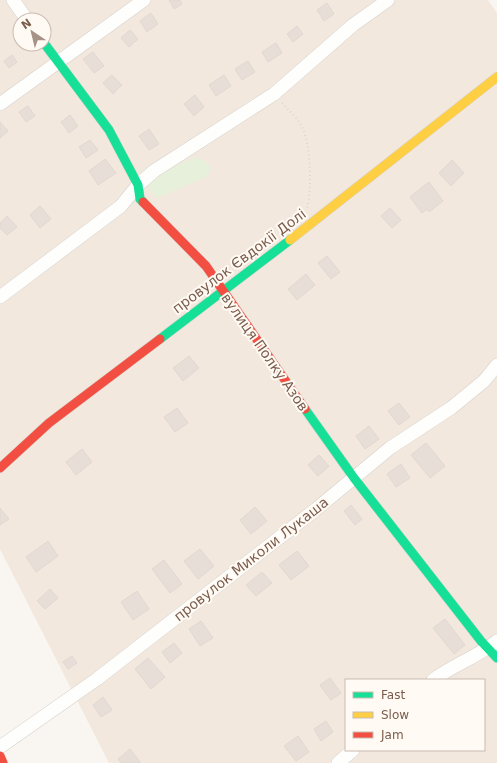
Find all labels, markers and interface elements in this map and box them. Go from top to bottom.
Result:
north arrow [12,12,52,52]
text: N [19,16,34,32]
street label: провулок Євдокії Долі [169,206,309,316]
street label: вулиця Полку Азов [218,290,312,414]
street label: провулок Миколи Лукаша [171,494,331,624]
legend [345,679,485,751]
text: Fast [381,688,405,702]
text: Slow [381,708,409,722]
text: Jam [380,728,404,742]

